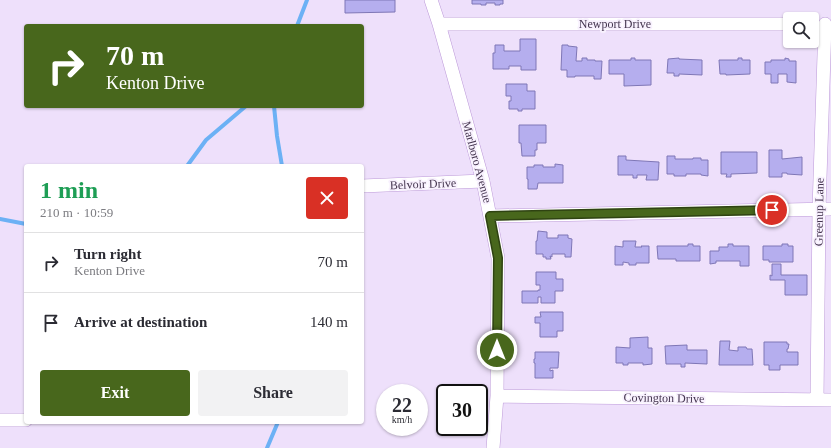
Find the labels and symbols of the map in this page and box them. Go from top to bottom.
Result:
street label: Newport Drive [579,17,651,31]
street label: Marlboro Avenue [459,120,495,204]
street label: Belvoir Drive [390,176,456,192]
street label: Greenup Lane [811,178,827,246]
pin [755,193,789,227]
position arrow [476,329,518,371]
speed limit sign: 30 [436,384,488,436]
street label: Covington Drive [623,390,705,406]

